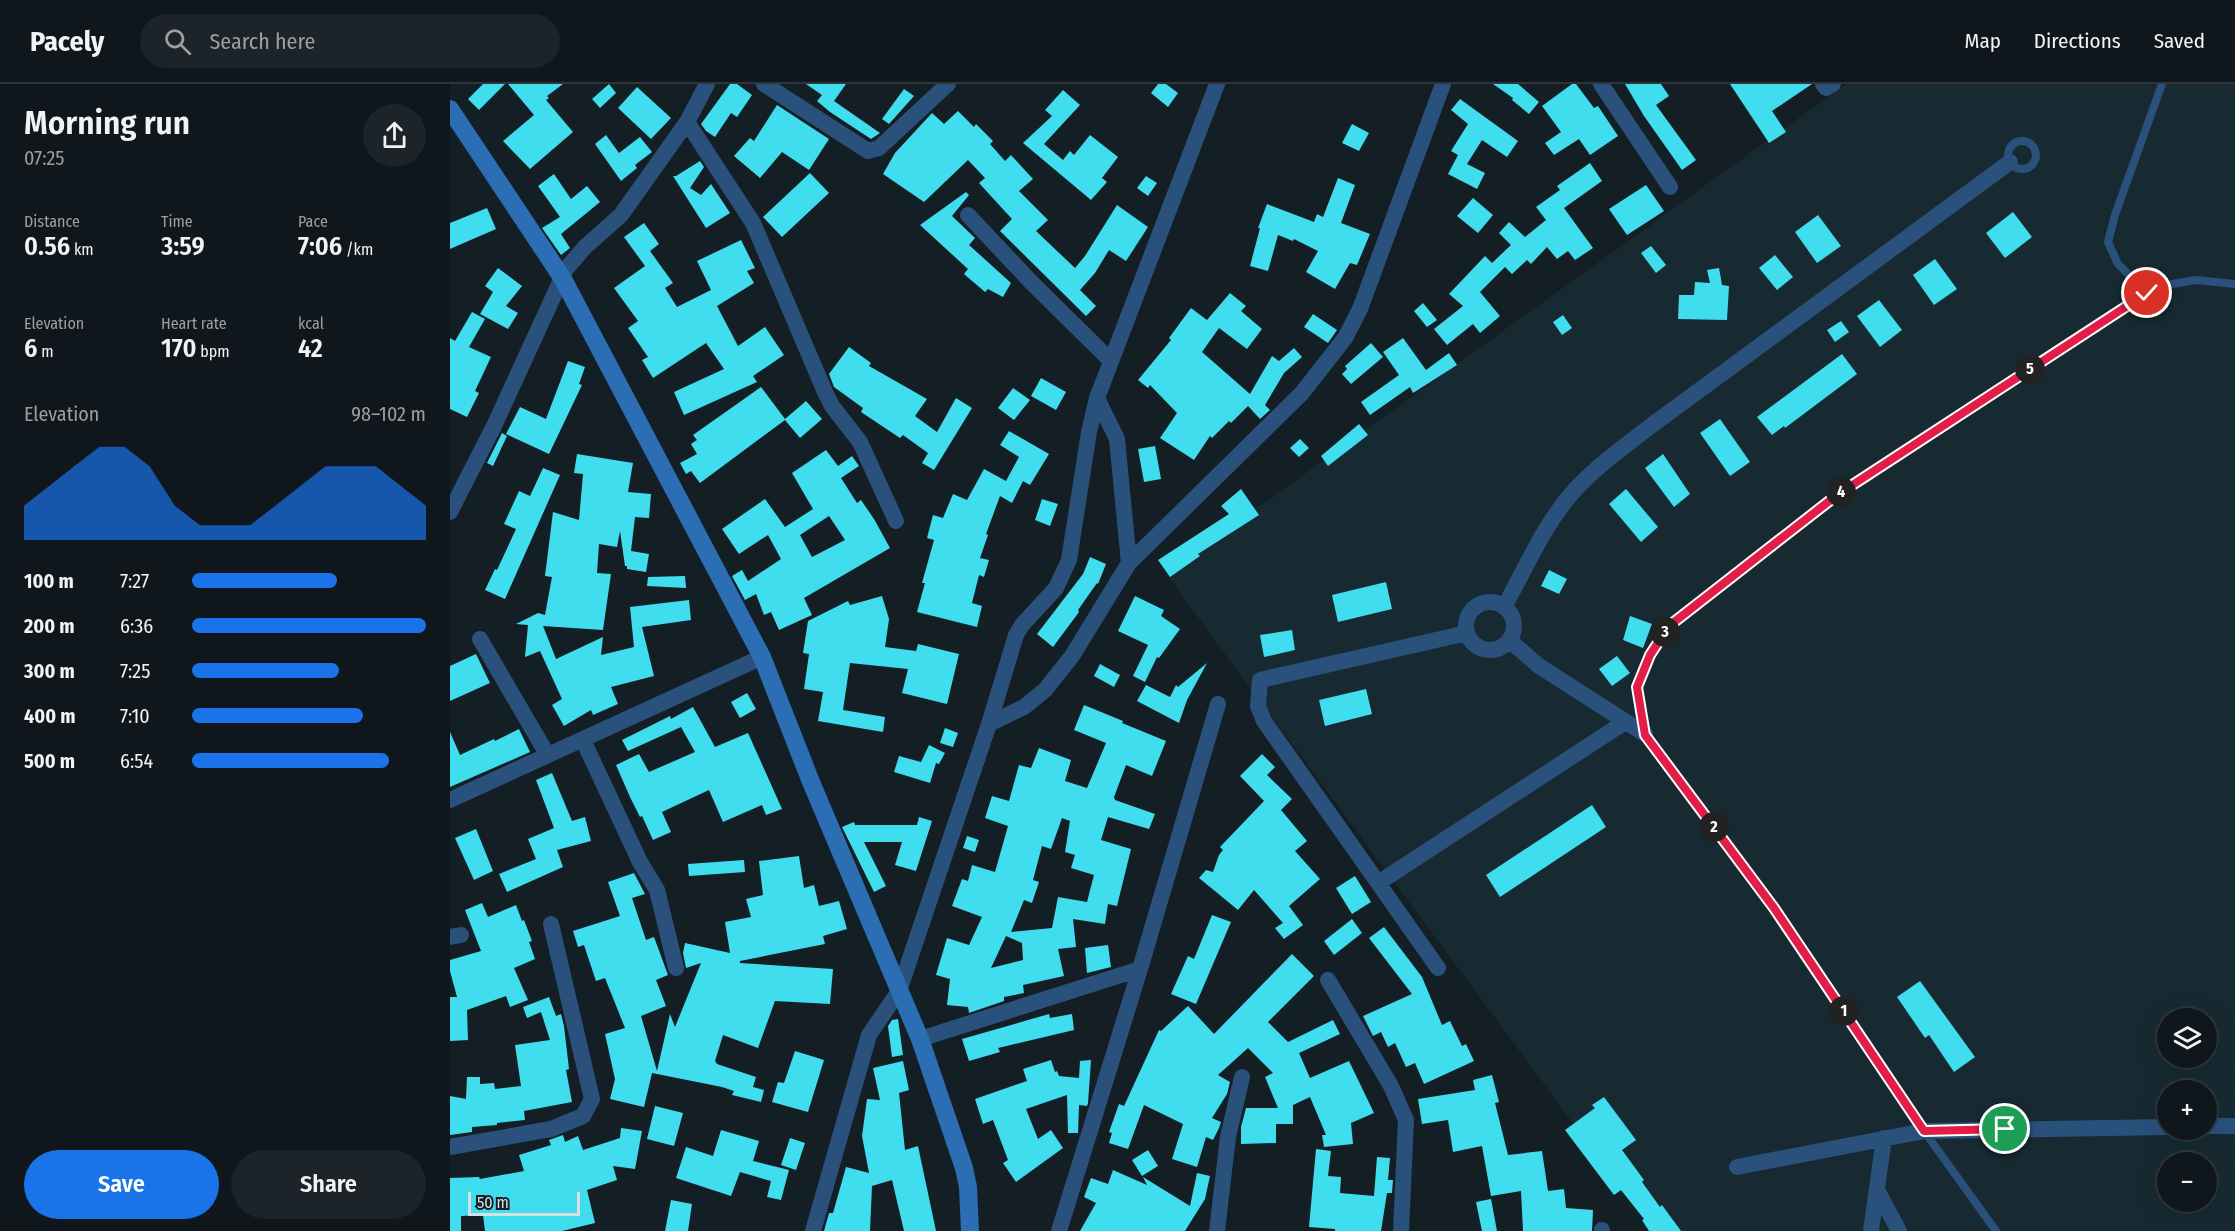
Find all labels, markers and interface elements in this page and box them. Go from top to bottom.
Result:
search box [140,14,560,68]
text: Pacely [30,25,104,58]
icon: search [161,25,194,58]
text: Search here [209,28,315,55]
text: Map [1964,28,2001,54]
text: Directions [2034,28,2121,54]
text: Saved [2154,28,2205,54]
text: Morning run [24,103,190,143]
button: share [363,104,426,167]
text: 07:25 [24,146,64,170]
text: Distance [24,212,80,231]
text: Time [161,212,193,231]
text: Pace [298,212,328,231]
text: 0.56 [24,231,70,262]
text: 3:59 [161,231,205,262]
text: 7:06 [298,231,342,262]
text: km [70,240,94,259]
text: /km [342,240,373,259]
pin [2121,267,2172,318]
icon: check [2130,276,2163,309]
text: Elevation [24,314,84,333]
text: Heart rate [161,314,227,333]
text: kcal [298,314,324,333]
text: 6 [24,333,37,364]
text: 170 [161,333,197,364]
text: 42 [298,333,323,364]
text: m [37,342,54,361]
text: bpm [197,342,230,361]
pin: 5 [2015,354,2045,384]
text: 5 [2026,359,2034,378]
text: Elevation [24,402,99,426]
text: 98–102 m [351,402,426,426]
pin: 4 [1826,477,1856,507]
text: 4 [1837,482,1845,501]
text: 100 m [24,569,74,593]
text: 7:27 [120,569,149,593]
text: 200 m [24,614,75,638]
text: 6:36 [120,614,153,638]
pin: 3 [1650,617,1680,647]
text: 3 [1661,622,1669,641]
text: 300 m [24,659,75,683]
text: 7:25 [120,659,150,683]
text: 400 m [24,704,76,728]
text: 7:10 [120,704,150,728]
text: 500 m [24,749,75,773]
text: 6:54 [120,749,153,773]
pin: 2 [1699,812,1729,842]
text: 2 [1710,817,1718,836]
pin: 1 [1829,996,1859,1026]
text: 1 [1841,1001,1847,1020]
map controls [2157,1008,2217,1212]
button: layers [2157,1008,2217,1068]
button: + [2157,1080,2217,1140]
pin [1979,1103,2030,1154]
icon: arrive [1988,1112,2021,1145]
button: Save [24,1150,219,1219]
button: Share [231,1150,426,1219]
button: − [2157,1152,2217,1212]
scale bar [468,1189,580,1216]
text: 50 m [477,1193,509,1212]

